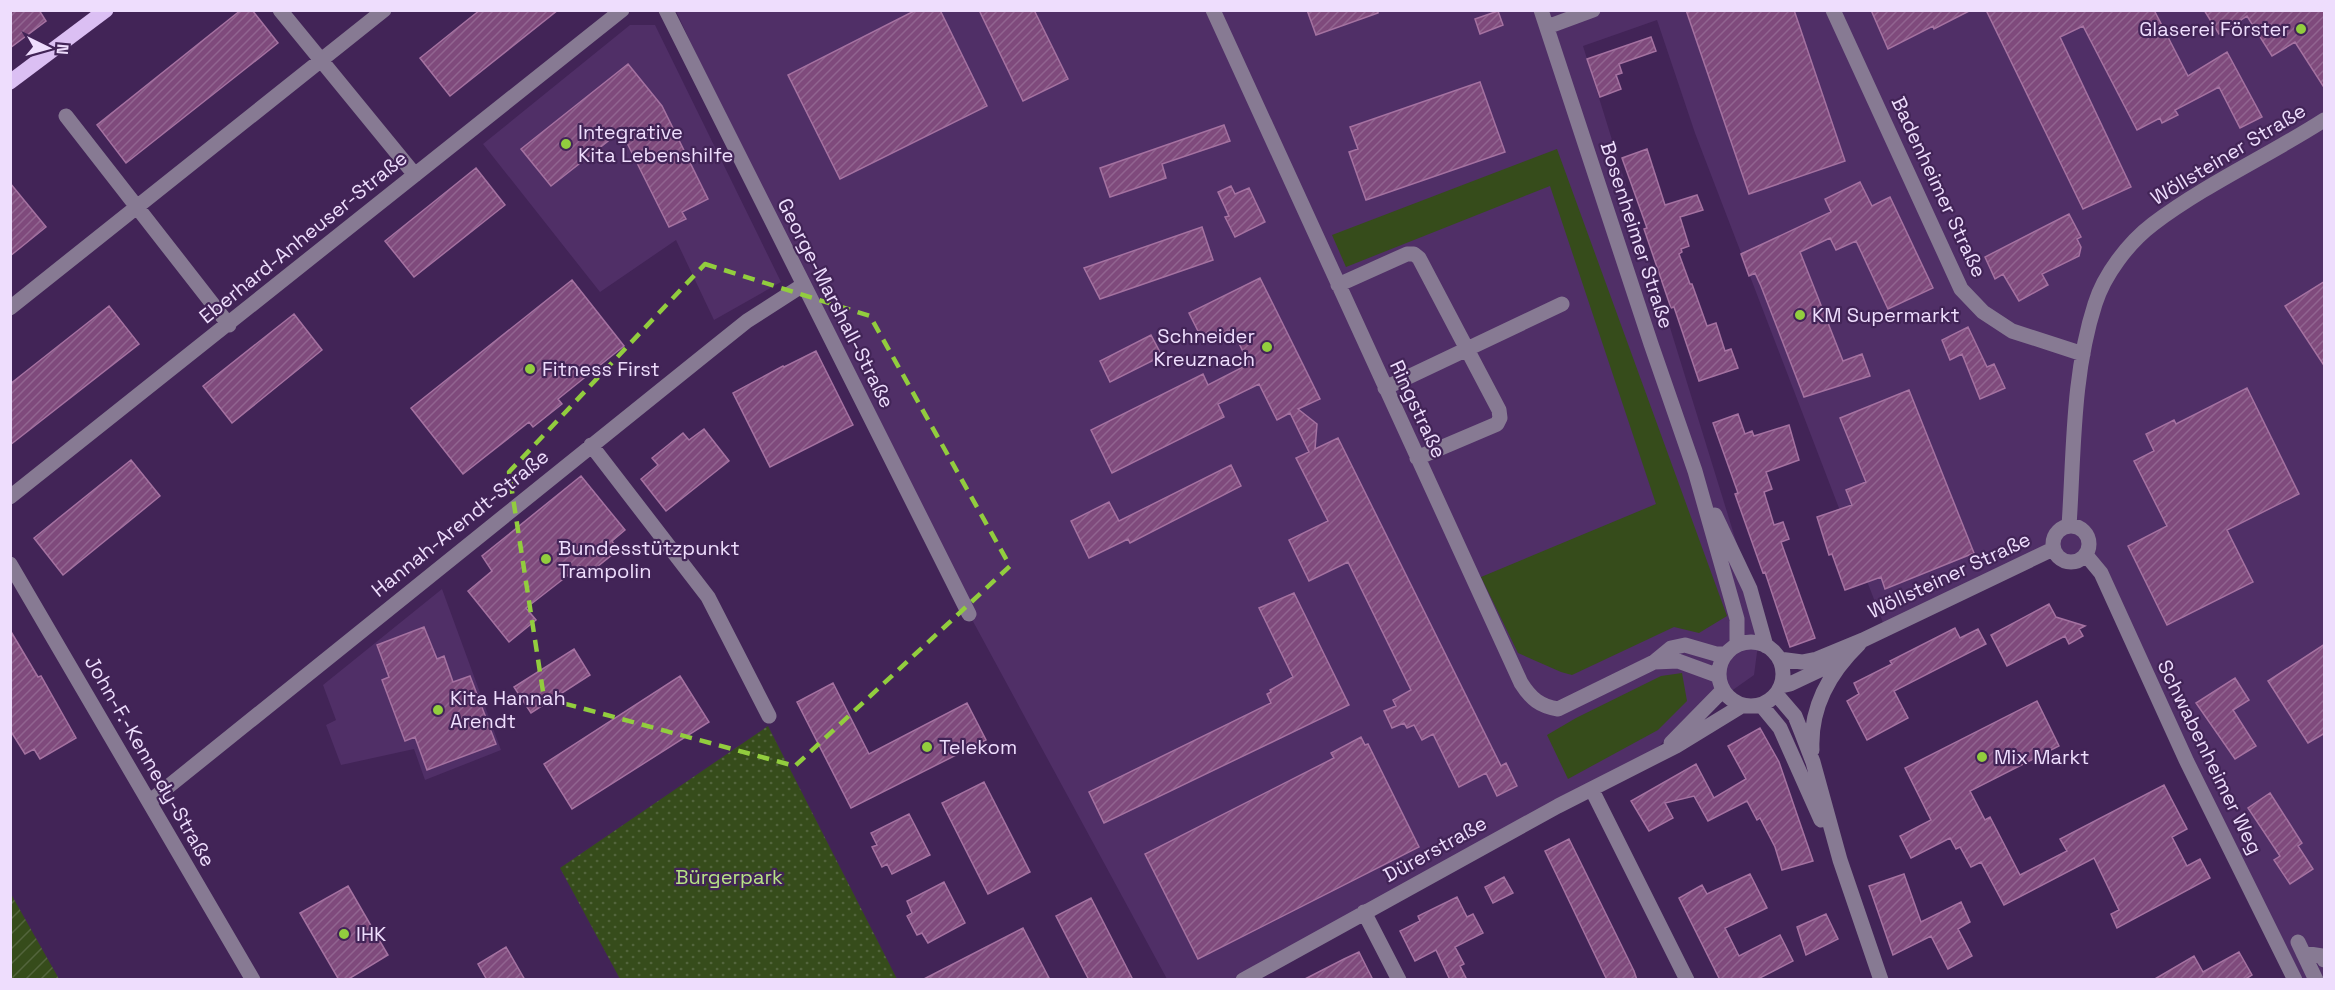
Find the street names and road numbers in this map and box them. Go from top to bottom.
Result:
street label: Badenheimer Straße [1886,92,1992,282]
street label: Wöllsteiner Straße [2146,97,2310,211]
street label: Bosenheimer Straße [1594,138,1680,332]
street label: Eberhard-Anheuser-Straße [194,145,412,329]
street label: George-Marshall-Straße [772,194,900,412]
street label: Ringstraße [1384,356,1452,462]
street label: Hannah-Arendt-Straße [366,443,554,603]
street label: Wöllsteiner Straße [1863,526,2035,624]
street label: John-F.-Kennedy-Straße [79,651,221,871]
street label: Schwabenheimer Weg [2152,655,2268,859]
street label: Dürerstraße [1379,810,1491,888]

